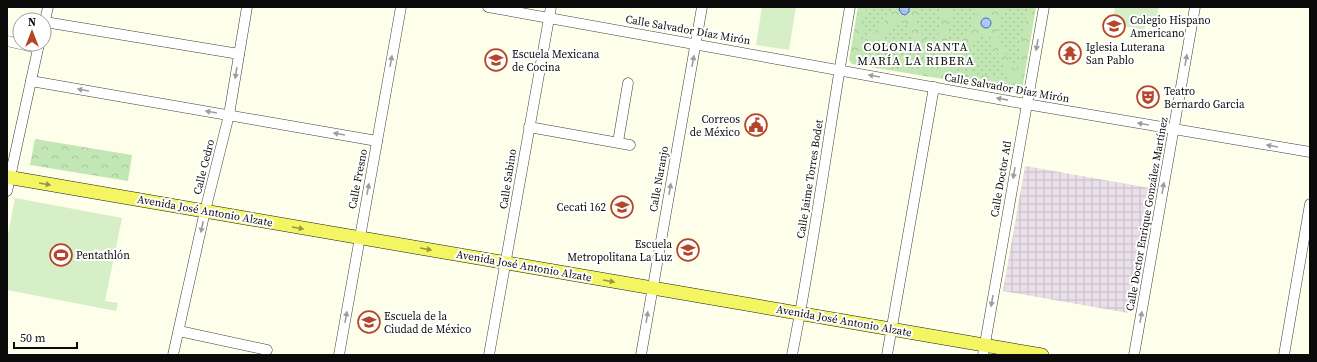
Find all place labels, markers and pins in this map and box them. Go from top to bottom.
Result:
school or university icon: Colegio Hispano Americano [1101,13,1127,39]
place label: Colegio Hispano Americano [1130,13,1211,41]
temple icon: Iglesia Luterana San Pablo [1057,40,1083,66]
place label: Iglesia Luterana San Pablo [1086,40,1165,68]
school or university icon: Escuela Mexicana de Cocina [483,47,509,73]
place label: Escuela Mexicana de Cocina [512,47,600,75]
theatre icon: Teatro Bernardo Garcia [1135,84,1161,110]
place label: Teatro Bernardo Garcia [1164,84,1245,112]
place label: Correos de México [690,112,740,140]
public building icon: Correos de México [743,112,769,138]
school or university icon: Cecati 162 [609,194,635,220]
place label: Cecati 162 [557,200,606,215]
place label: Escuela Metropolitana La Luz [567,237,672,265]
school or university icon: Escuela Metropolitana La Luz [675,237,701,263]
sports icon: Pentathlón [48,242,74,268]
place label: Pentathlón [76,248,130,263]
school or university icon: Escuela de la Ciudad de México [356,309,382,335]
place label: Escuela de la Ciudad de México [384,309,471,337]

